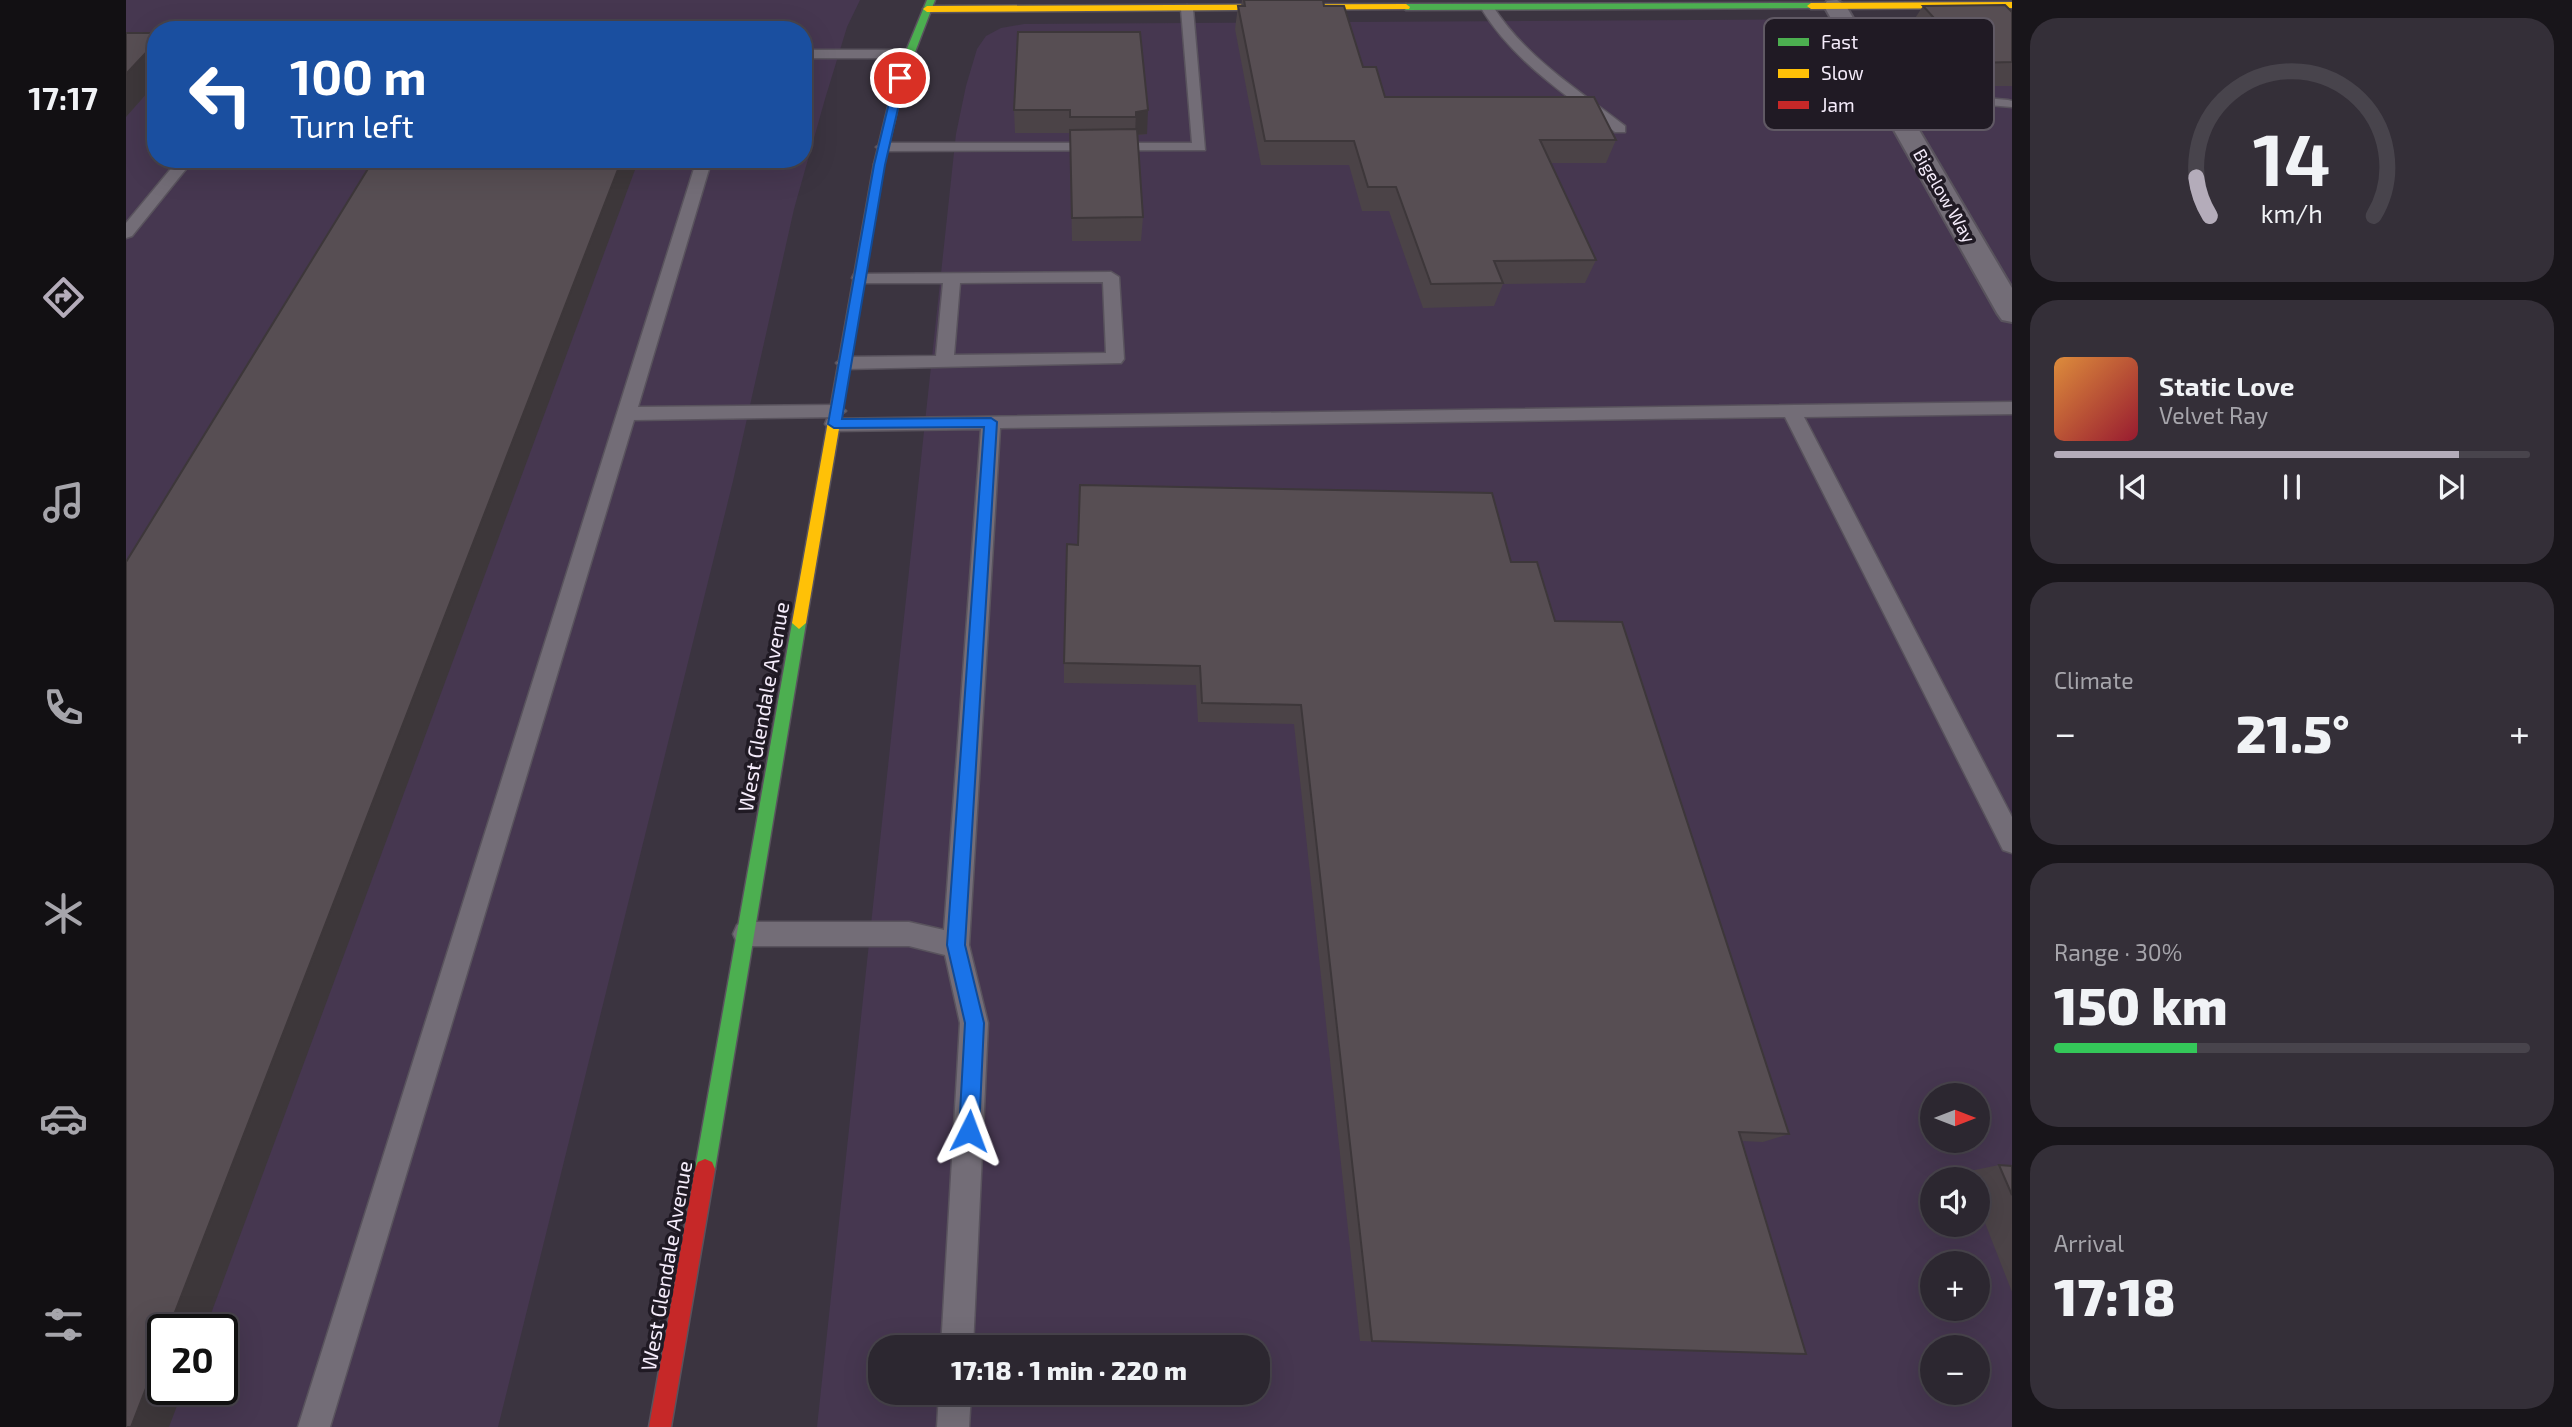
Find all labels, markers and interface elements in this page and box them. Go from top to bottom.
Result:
legend [1764,18,1994,130]
text: Fast [1821,30,1858,53]
text: 100 m [290,46,427,105]
pin [870,48,930,108]
icon: left [175,49,266,140]
icon: arrive [881,59,919,97]
text: Slow [1821,61,1864,84]
text: 17:17 [28,78,98,116]
text: Jam [1821,93,1855,116]
text: Turn left [290,106,414,144]
text: 14 [2253,113,2331,201]
street label: Bigelow Way [1909,144,1981,247]
text: km/h [2261,198,2323,228]
icon: directions [39,273,88,322]
text: Static Love [2159,370,2295,401]
text: Velvet Ray [2159,401,2268,429]
icon: previous [2114,468,2152,506]
icon: pause [2273,468,2311,506]
icon: next [2432,468,2470,506]
icon: music [39,478,88,527]
street label: West Glendale Avenue [732,600,793,814]
text: Climate [2054,666,2134,694]
icon: phone [39,683,88,732]
text: 21.5° [2236,701,2350,763]
text: − [2054,709,2076,755]
text: + [2509,709,2530,755]
icon: climate [39,889,88,938]
text: Range · 30% [2054,938,2182,966]
text: 150 km [2054,973,2228,1035]
north arrow [1920,1083,1990,1153]
map controls [1920,1083,1990,1405]
icon: car [39,1094,88,1143]
position arrow [932,1094,1006,1168]
street label: West Glendale Avenue [635,1159,696,1373]
button: sound [1920,1167,1990,1237]
text: Arrival [2054,1229,2124,1257]
button: + [1920,1251,1990,1321]
text: 17:18 [2054,1264,2176,1326]
icon: filters [39,1300,88,1349]
speed limit sign: 20 [147,1314,238,1405]
button: − [1920,1335,1990,1405]
text: 17:18 · 1 min · 220 m [951,1354,1187,1385]

